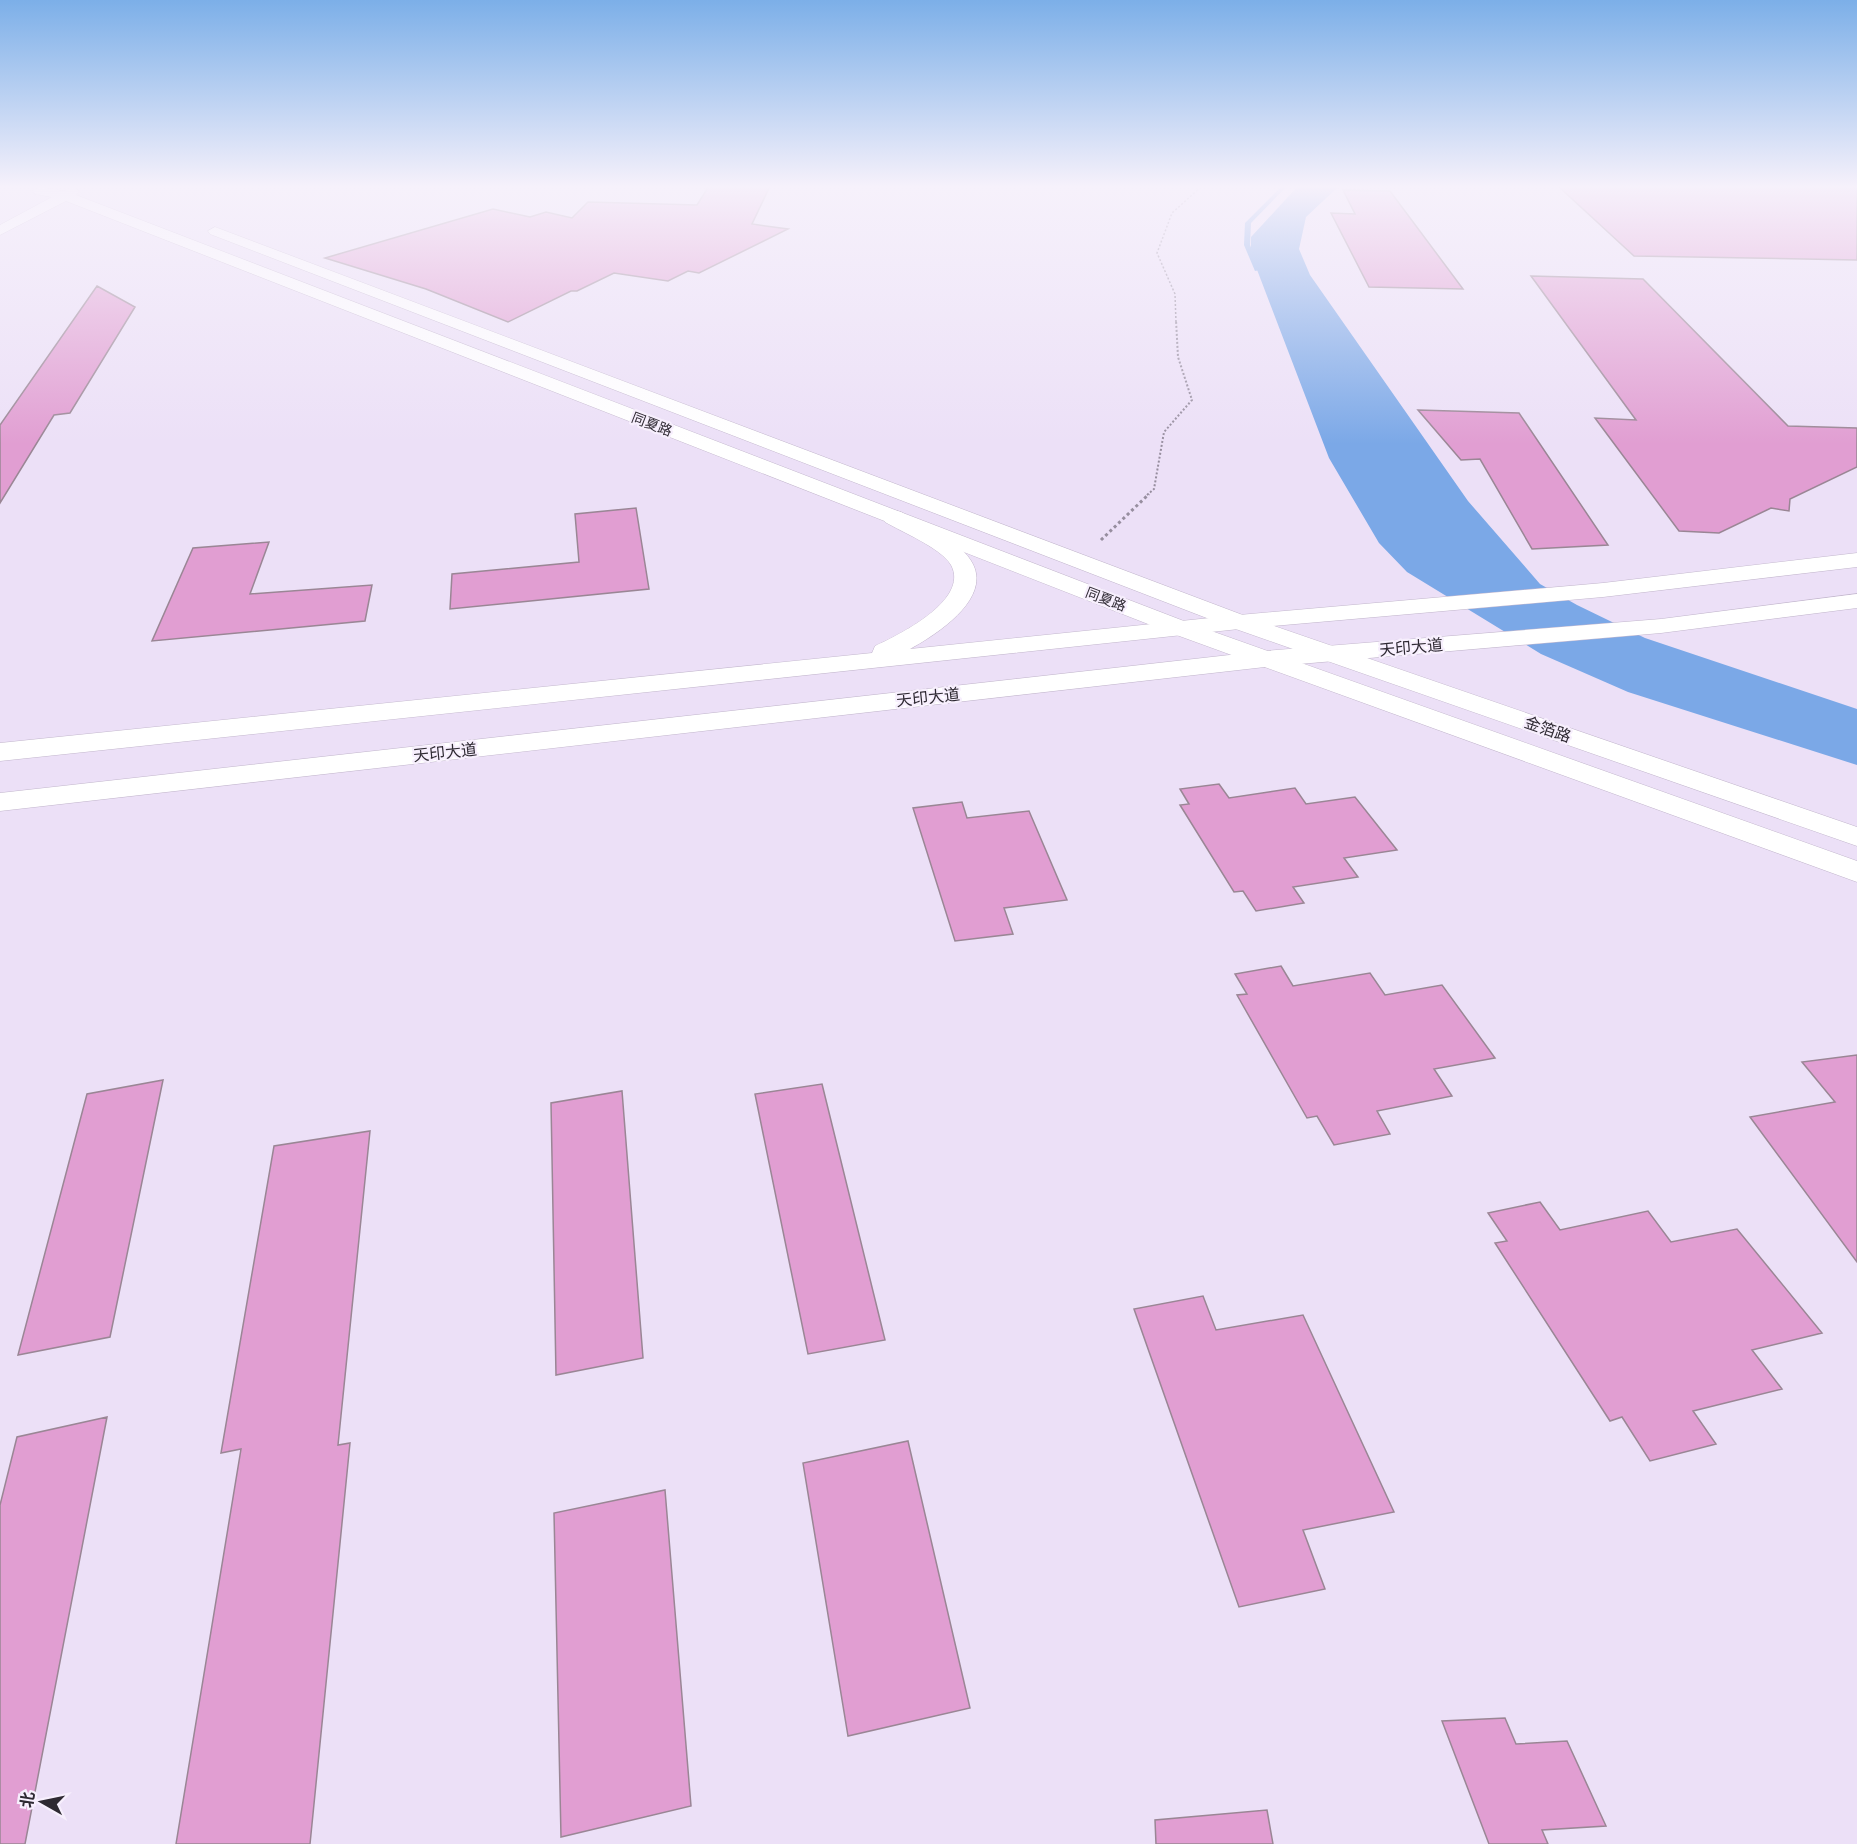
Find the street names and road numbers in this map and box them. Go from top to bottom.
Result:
street label: 同夏路 [629,409,674,440]
street label: 同夏路 [1083,584,1128,615]
street label: 天印大道 [1378,635,1444,660]
street label: 天印大道 [895,685,961,710]
street label: 金箔路 [1522,713,1574,746]
street label: 天印大道 [412,740,478,765]

